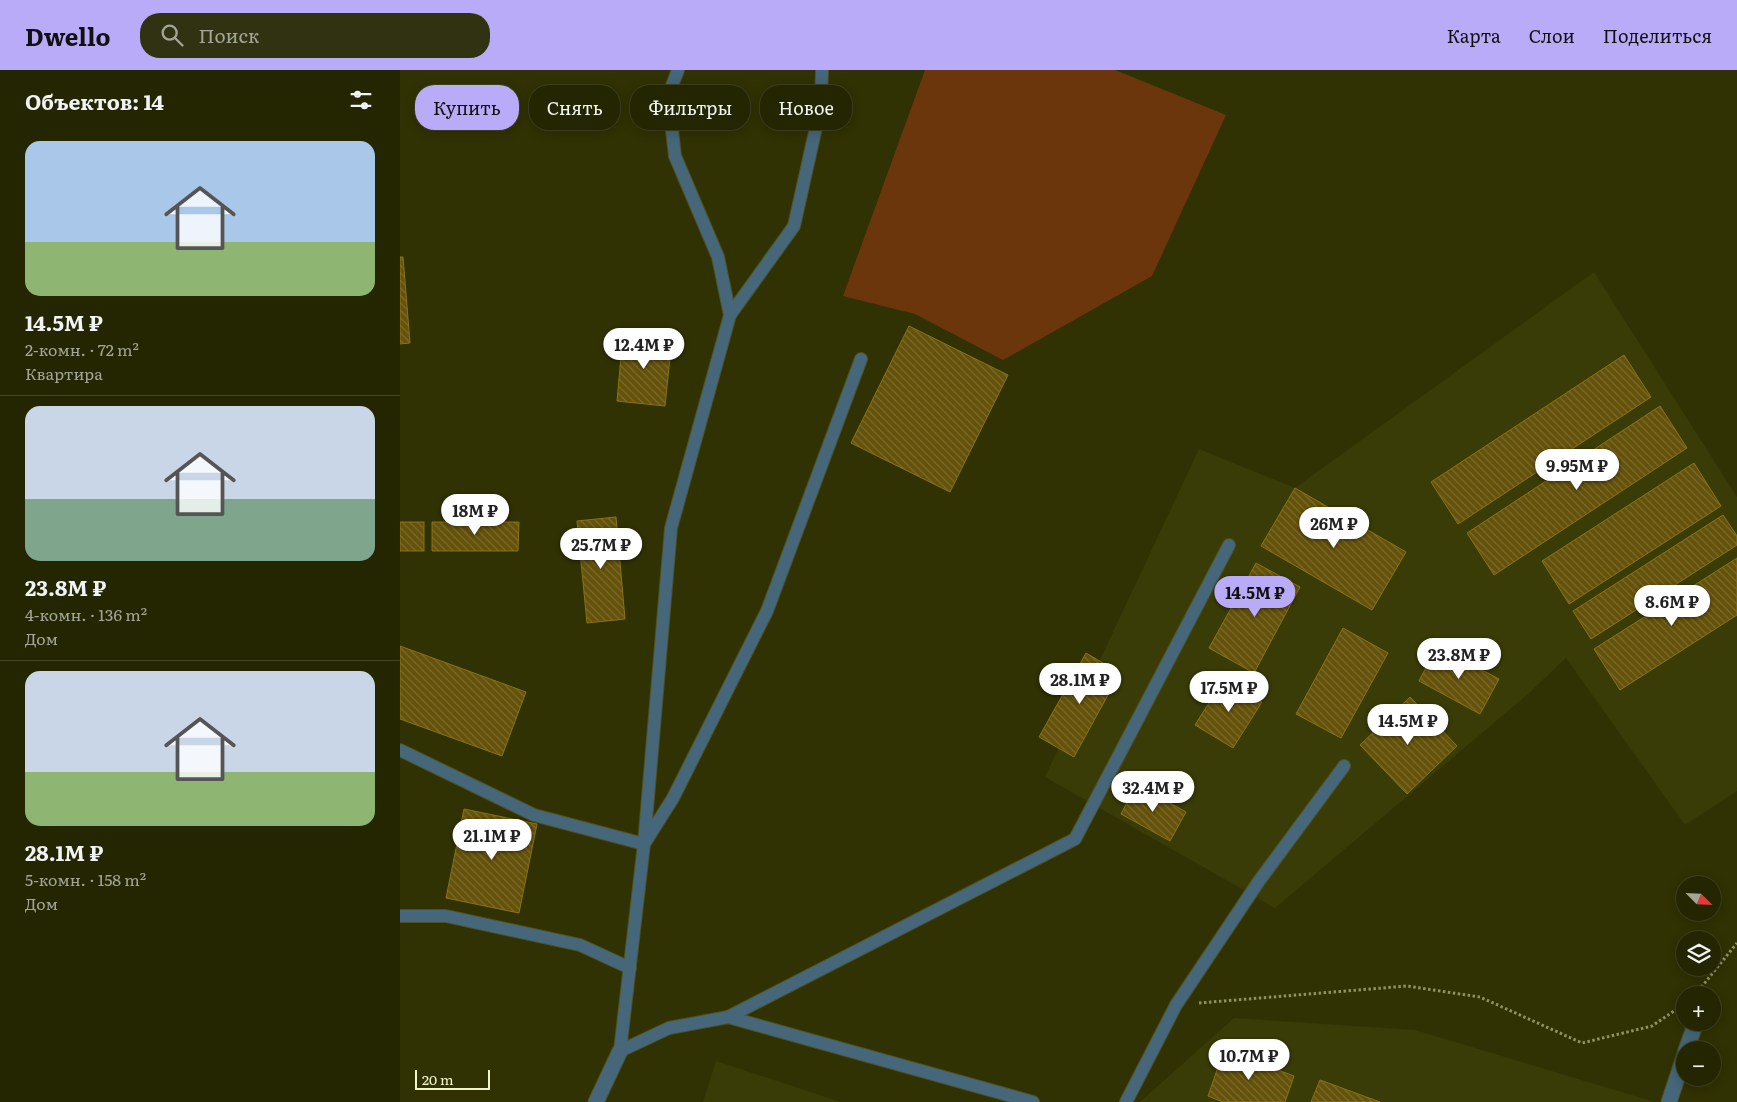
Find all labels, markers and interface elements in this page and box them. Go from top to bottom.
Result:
search box [140,13,490,58]
text: Dwello [25,18,110,53]
icon: search [158,21,186,49]
text: Поиск [198,21,259,49]
text: Карта [1447,22,1501,49]
text: Слои [1529,22,1575,49]
text: Поделиться [1603,22,1712,49]
text: Объектов: 14 [25,85,164,116]
chip: Купить [415,85,519,130]
chip: Снять [529,85,620,130]
chip: Фильтры [630,85,750,130]
chip: Новое [760,85,852,130]
icon: filters [347,86,375,114]
icon: home [155,173,245,263]
text: 14.5M ₽ [25,306,103,337]
pin: 12.4M ₽ [598,328,690,370]
text: 12.4M ₽ [614,332,674,356]
text: 2-комн. · 72 m² [25,337,139,361]
text: Квартира [25,361,103,385]
icon: home [155,439,245,529]
pin: 9.95M ₽ [1531,448,1623,491]
text: 9.95M ₽ [1546,453,1608,477]
pin: 18M ₽ [440,494,510,536]
text: 18M ₽ [452,498,498,522]
pin: 26M ₽ [1299,506,1369,549]
text: 26M ₽ [1310,511,1358,535]
pin: 25.7M ₽ [555,528,647,570]
text: 25.7M ₽ [571,532,631,556]
text: 23.8M ₽ [25,571,106,602]
pin: 14.5M ₽ [1209,576,1301,618]
text: 14.5M ₽ [1225,580,1285,604]
pin: 8.6M ₽ [1631,584,1713,627]
text: 8.6M ₽ [1645,589,1699,613]
text: 4-комн. · 136 m² [25,602,147,626]
text: Дом [25,626,58,650]
pin: 23.8M ₽ [1413,638,1505,680]
text: 23.8M ₽ [1428,642,1490,666]
pin: 28.1M ₽ [1034,662,1126,705]
text: 28.1M ₽ [1050,667,1110,691]
pin: 17.5M ₽ [1183,670,1275,713]
text: 17.5M ₽ [1201,675,1257,699]
icon: home [155,704,245,794]
pin: 14.5M ₽ [1362,704,1454,746]
text: 14.5M ₽ [1378,708,1438,732]
pin: 32.4M ₽ [1107,770,1199,813]
text: 32.4M ₽ [1122,775,1184,799]
pin: 21.1M ₽ [446,818,538,861]
text: 21.1M ₽ [464,823,520,847]
text: 28.1M ₽ [25,836,103,867]
text: 5-комн. · 158 m² [25,867,146,891]
north arrow [1676,876,1721,921]
map controls [1676,876,1721,1086]
text: Дом [25,891,58,915]
button: layers [1676,931,1721,976]
button: + [1676,986,1721,1031]
pin: 10.7M ₽ [1203,1038,1295,1081]
button: − [1676,1041,1721,1086]
text: 10.7M ₽ [1220,1043,1278,1067]
scale bar [415,1067,490,1090]
text: 20 m [422,1069,454,1089]

